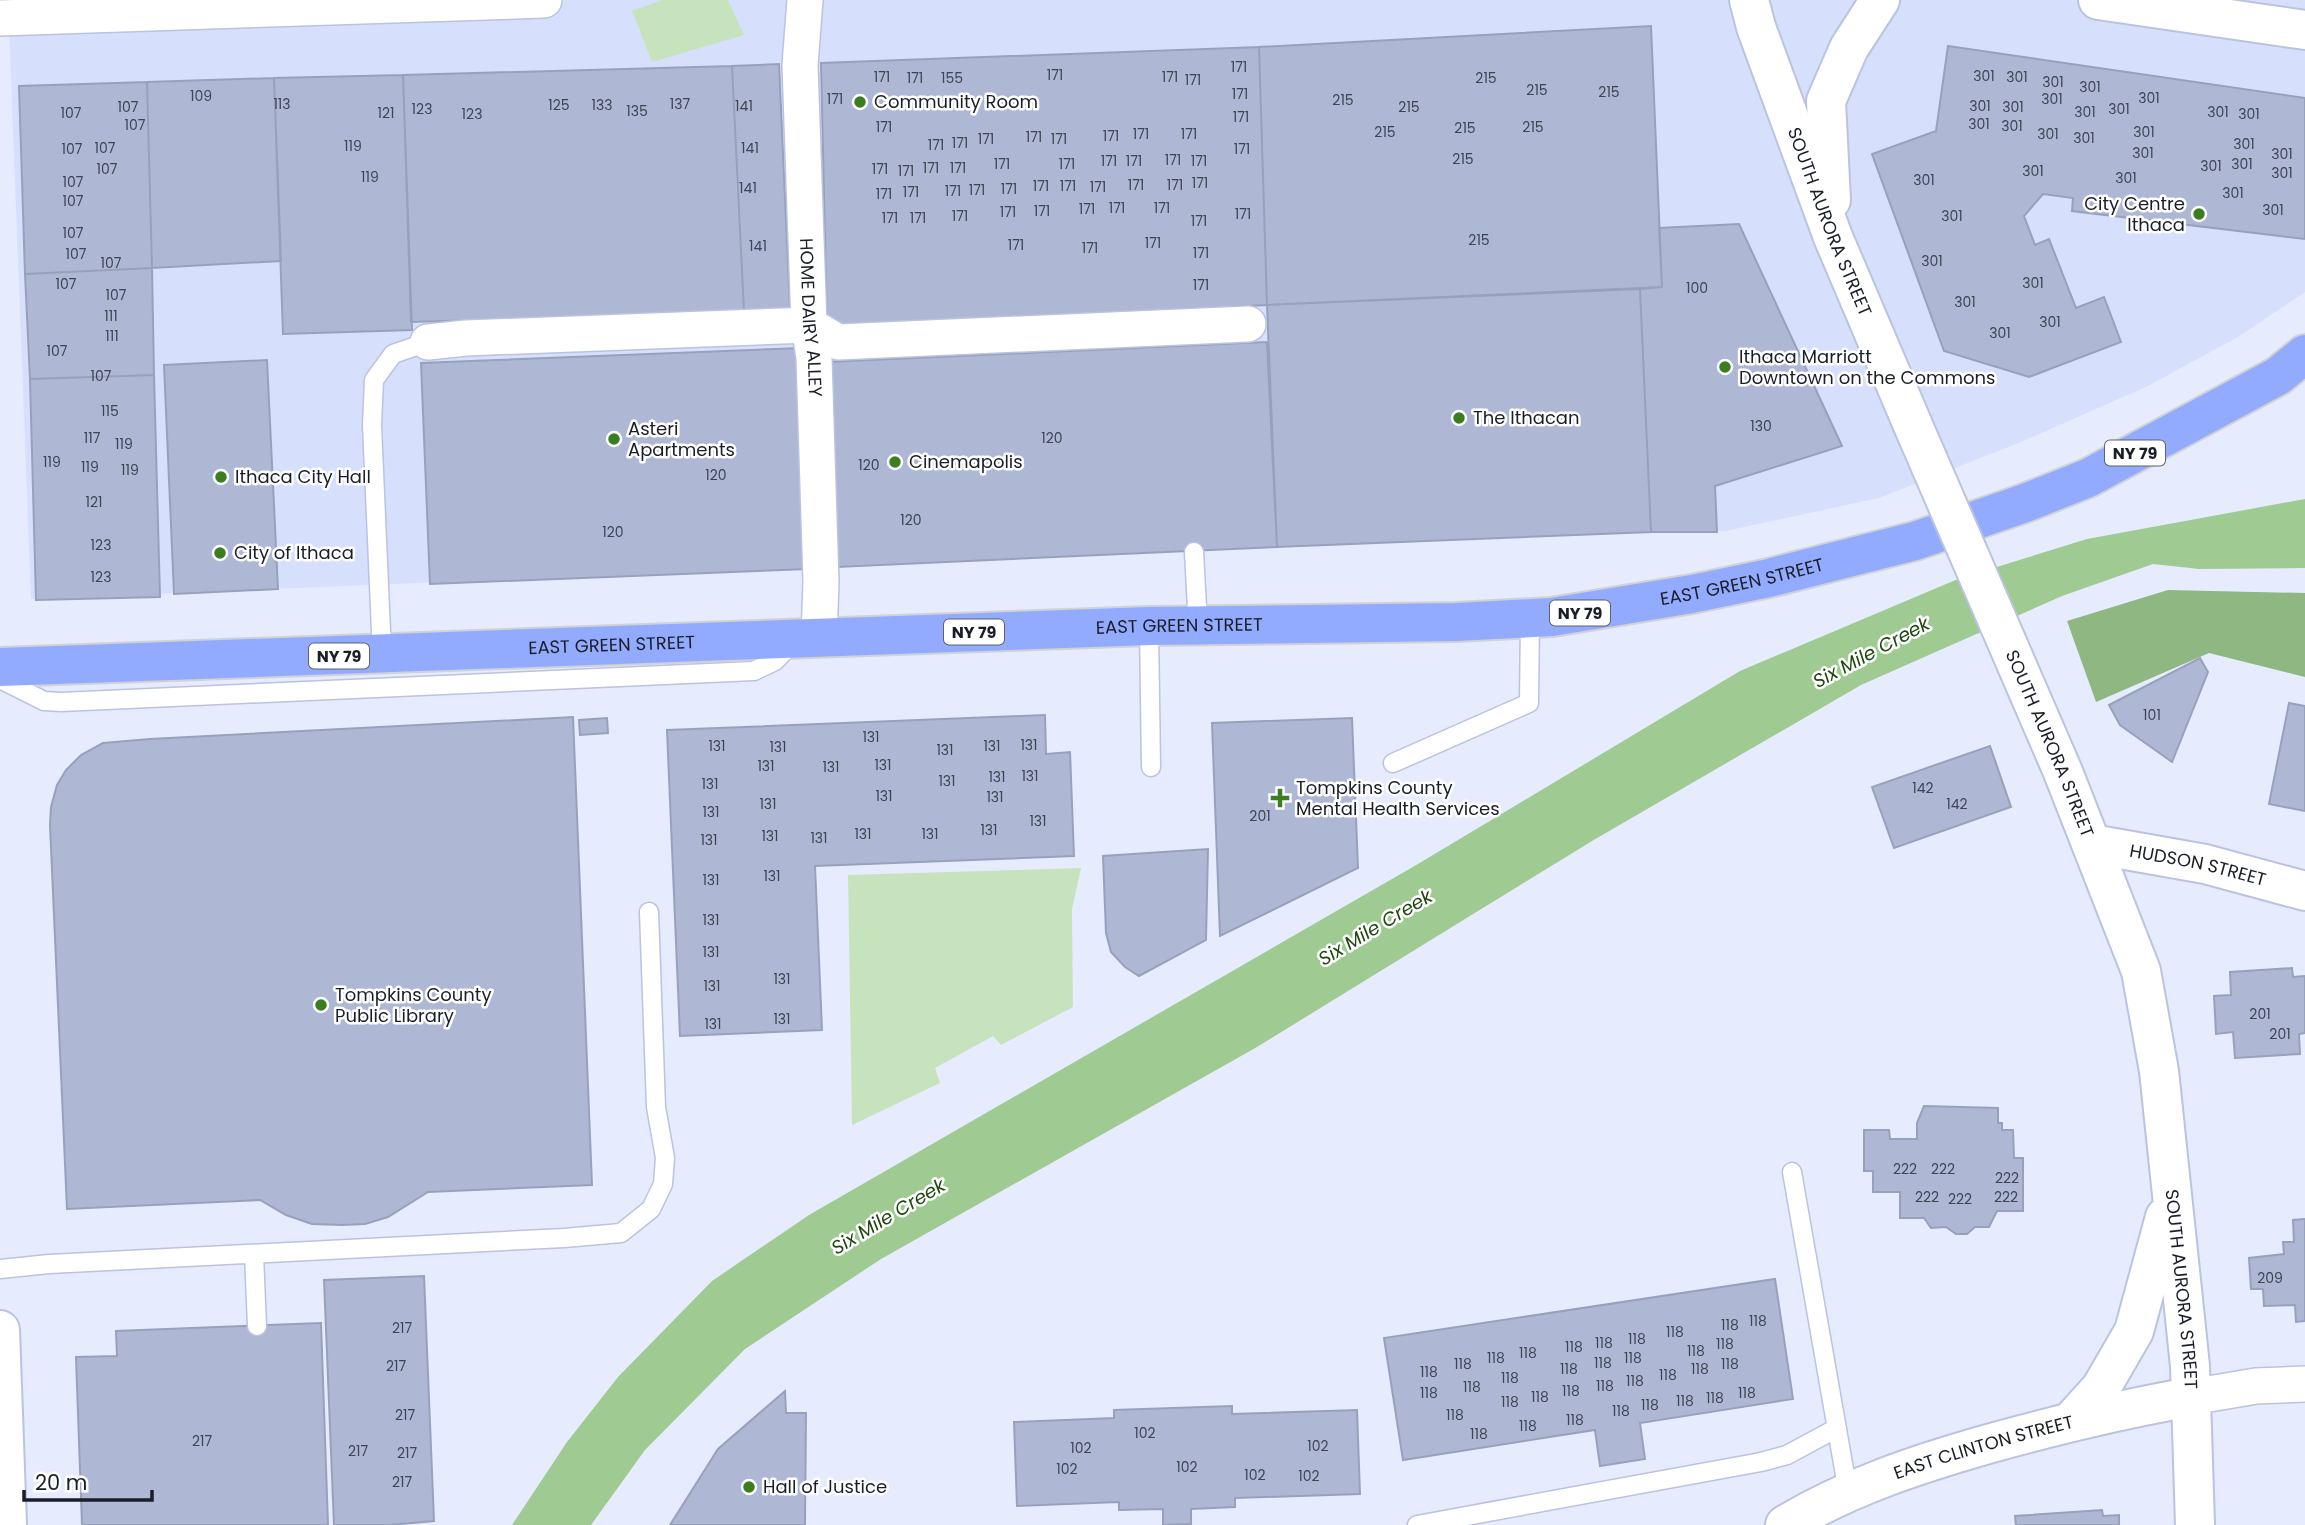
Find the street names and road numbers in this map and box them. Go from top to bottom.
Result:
street label: SOUTH AURORA STREET [1782,124,1878,320]
street label: HOME DAIRY ALLEY [794,238,828,398]
road number: NY 79 [2105,440,2165,466]
street label: EAST GREEN STREET [1658,552,1827,611]
road number: NY 79 [1550,600,1610,626]
street label: EAST GREEN STREET [1095,612,1263,640]
road number: NY 79 [944,620,1004,645]
street label: EAST GREEN STREET [528,629,696,660]
road number: NY 79 [309,643,369,668]
street label: SOUTH AURORA STREET [2000,646,2100,841]
street label: HUDSON STREET [2128,838,2269,892]
street label: SOUTH AURORA STREET [2160,1188,2204,1390]
street label: EAST CLINTON STREET [1890,1409,2076,1485]

